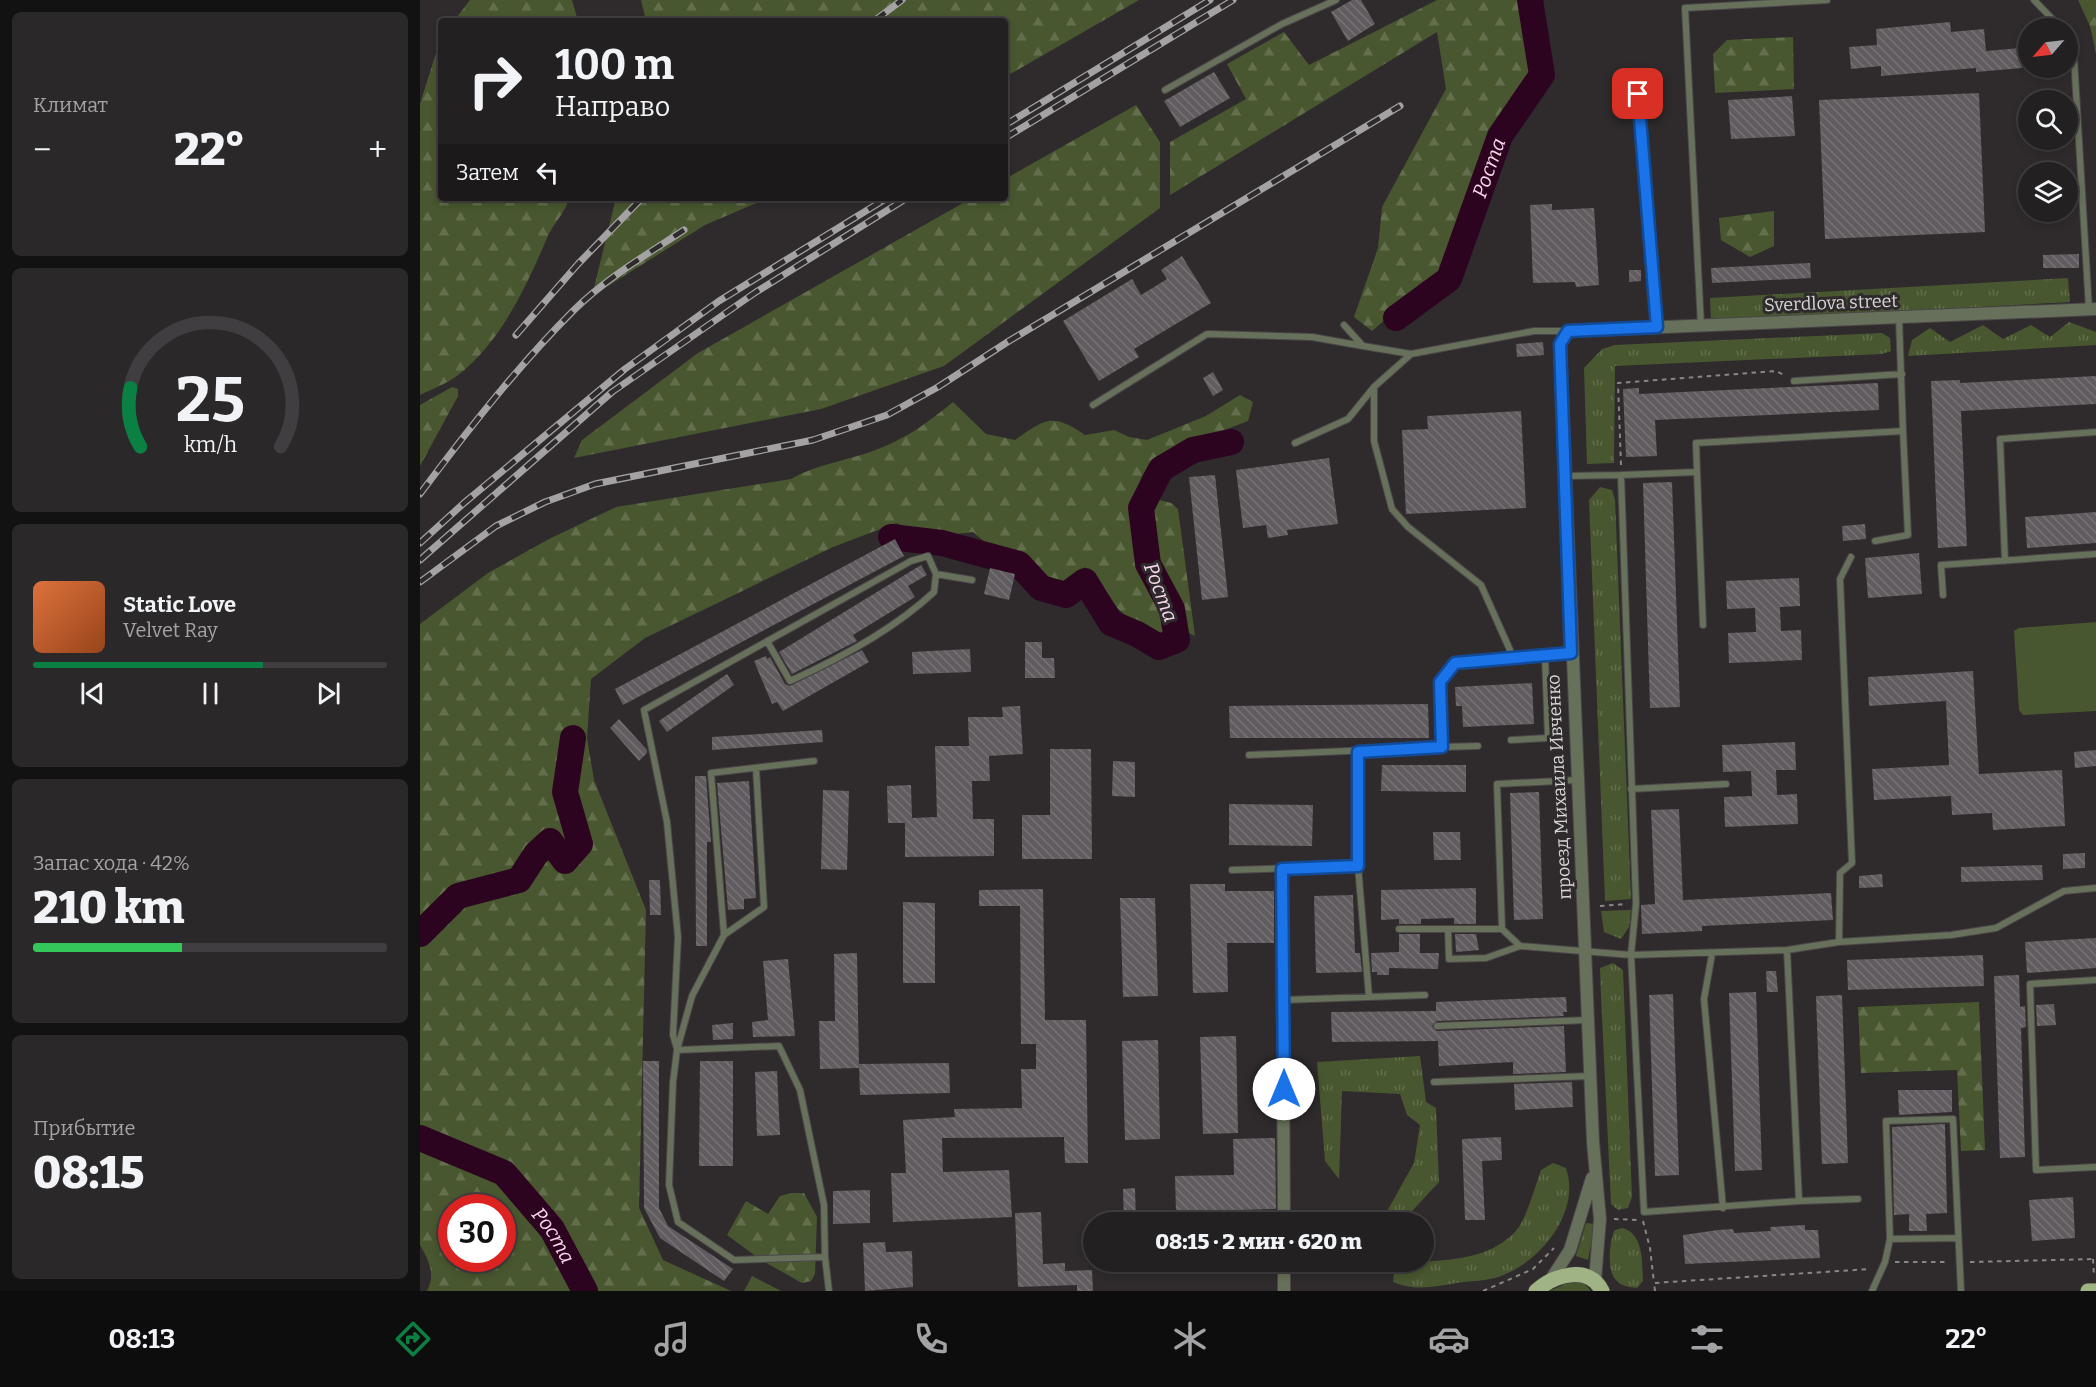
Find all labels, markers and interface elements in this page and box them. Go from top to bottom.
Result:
north arrow [2018,18,2078,78]
map controls [2018,18,2078,222]
text: 100 m [555,40,674,90]
icon: right [456,42,534,120]
pin [1612,68,1663,119]
icon: arrive [1621,77,1654,110]
button: search [2018,90,2078,150]
text: Направо [555,91,670,123]
text: Климат [33,93,108,117]
text: 22° [174,123,245,177]
text: − [33,130,51,170]
text: + [368,130,387,170]
water label: Роста [1467,135,1510,201]
icon: left [531,156,564,189]
text: Затем [456,159,519,186]
button: layers [2018,162,2078,222]
street label: Sverdlova street [1764,290,1899,316]
text: 25 [175,363,245,438]
text: km/h [183,432,237,458]
water label: Роста [1139,559,1183,625]
text: Static Love [123,591,236,618]
text: Velvet Ray [123,618,218,642]
street label: проезд Михаила Ивченко [1542,674,1576,900]
icon: previous [76,677,109,710]
icon: pause [194,677,227,710]
icon: next [312,677,345,710]
text: Запас хода · 42% [33,851,190,875]
text: 210 km [33,881,185,935]
position arrow [1252,1057,1316,1121]
text: Прибытие [33,1116,135,1140]
text: 08:15 [33,1146,144,1200]
speed limit sign: 30 [438,1194,516,1272]
water label: Роста [527,1202,580,1267]
text: 08:15 · 2 мин · 620 m [1155,1228,1362,1255]
icon: directions [392,1318,434,1360]
icon: music [651,1318,693,1360]
icon: phone [910,1318,952,1360]
icon: climate [1169,1318,1211,1360]
icon: car [1428,1318,1470,1360]
icon: filters [1686,1318,1728,1360]
text: 08:13 [108,1323,175,1355]
text: 22° [1945,1323,1988,1355]

